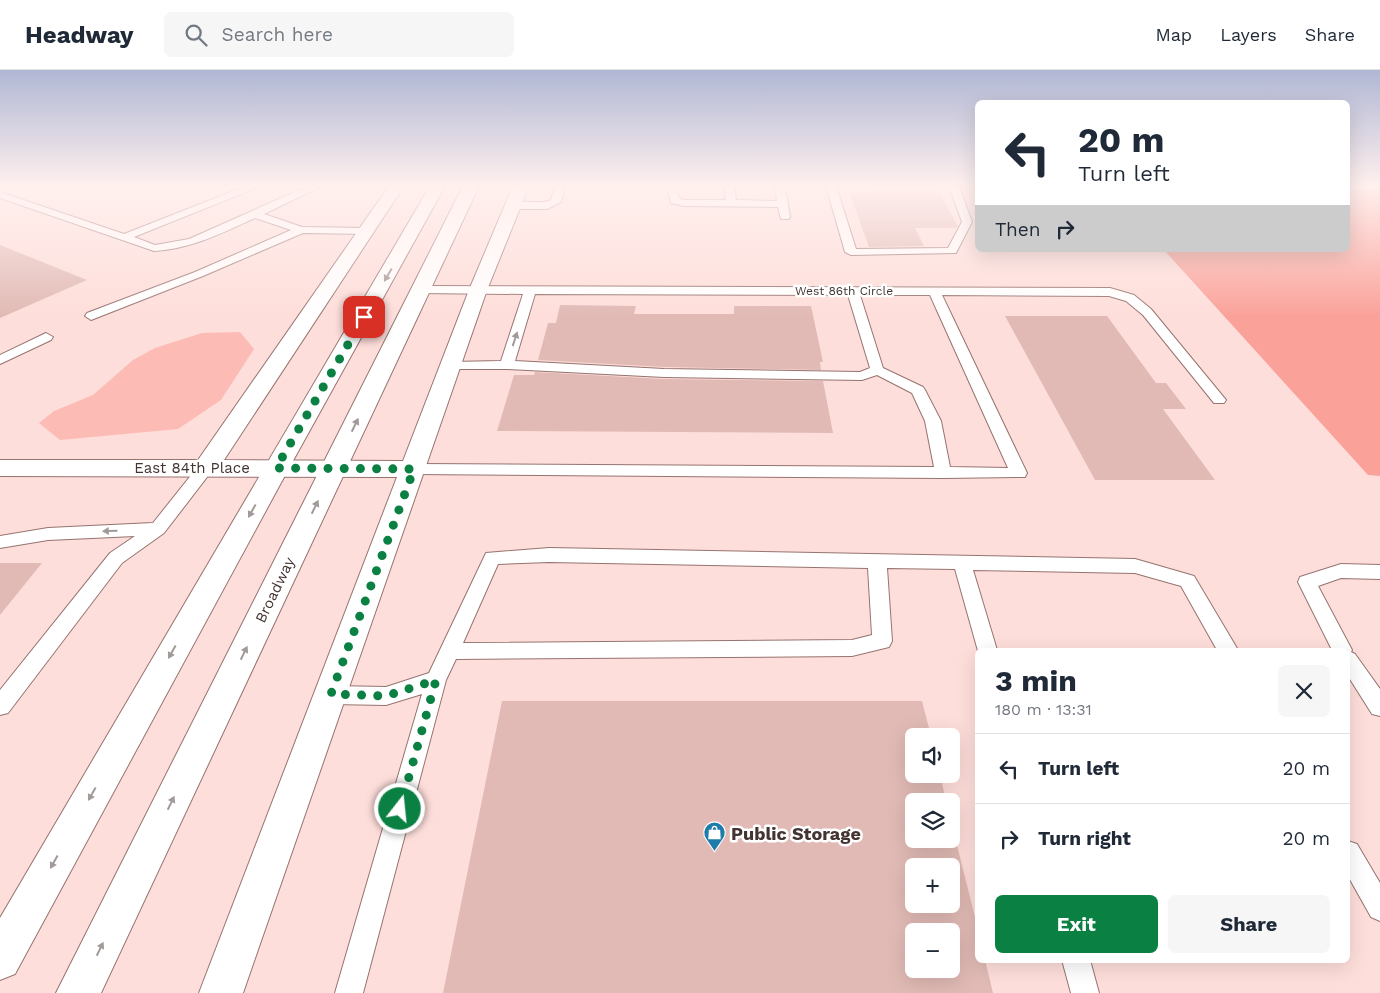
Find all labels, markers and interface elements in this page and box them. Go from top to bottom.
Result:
search box [164,12,514,57]
text: Headway [25,21,134,49]
icon: search [182,21,210,49]
text: Search here [222,23,333,46]
text: Map [1155,24,1192,45]
text: Layers [1220,24,1277,45]
text: Share [1305,24,1355,45]
text: 20 m [1078,119,1164,161]
icon: left [995,120,1060,185]
text: Turn left [1078,161,1170,186]
icon: right [1051,215,1079,243]
text: Then [995,218,1041,241]
one-way arrow [384,268,393,281]
street label: West 86th Circle [795,284,893,298]
pin [343,296,385,338]
icon: arrive [350,303,378,331]
one-way arrow [511,331,519,346]
one-way arrow [351,417,360,432]
street label: East 84th Place [134,459,250,477]
one-way arrow [311,500,319,514]
one-way arrow [248,504,256,518]
one-way arrow [101,528,117,536]
street label: Broadway [251,554,299,626]
one-way arrow [168,646,177,659]
one-way arrow [240,646,248,660]
text: 3 min [995,663,1077,698]
button: close [1278,665,1330,717]
text: 180 m · 13:31 [995,700,1092,719]
map controls [905,728,960,978]
button: sound [905,728,960,783]
icon: left [995,755,1023,783]
text: Turn left [1038,757,1119,780]
text: 20 m [1283,757,1330,780]
position arrow [373,782,425,834]
one-way arrow [88,787,97,801]
button: layers [905,793,960,848]
one-way arrow [167,796,175,810]
shop icon: Public Storage [703,821,727,852]
place label: Public Storage [731,823,861,844]
icon: right [995,825,1023,853]
text: Turn right [1038,827,1131,850]
text: 20 m [1283,827,1330,850]
one-way arrow [50,855,59,869]
button: + [905,858,960,913]
button: Exit [995,895,1158,953]
button: Share [1168,895,1330,953]
button: − [905,923,960,978]
one-way arrow [96,942,104,956]

